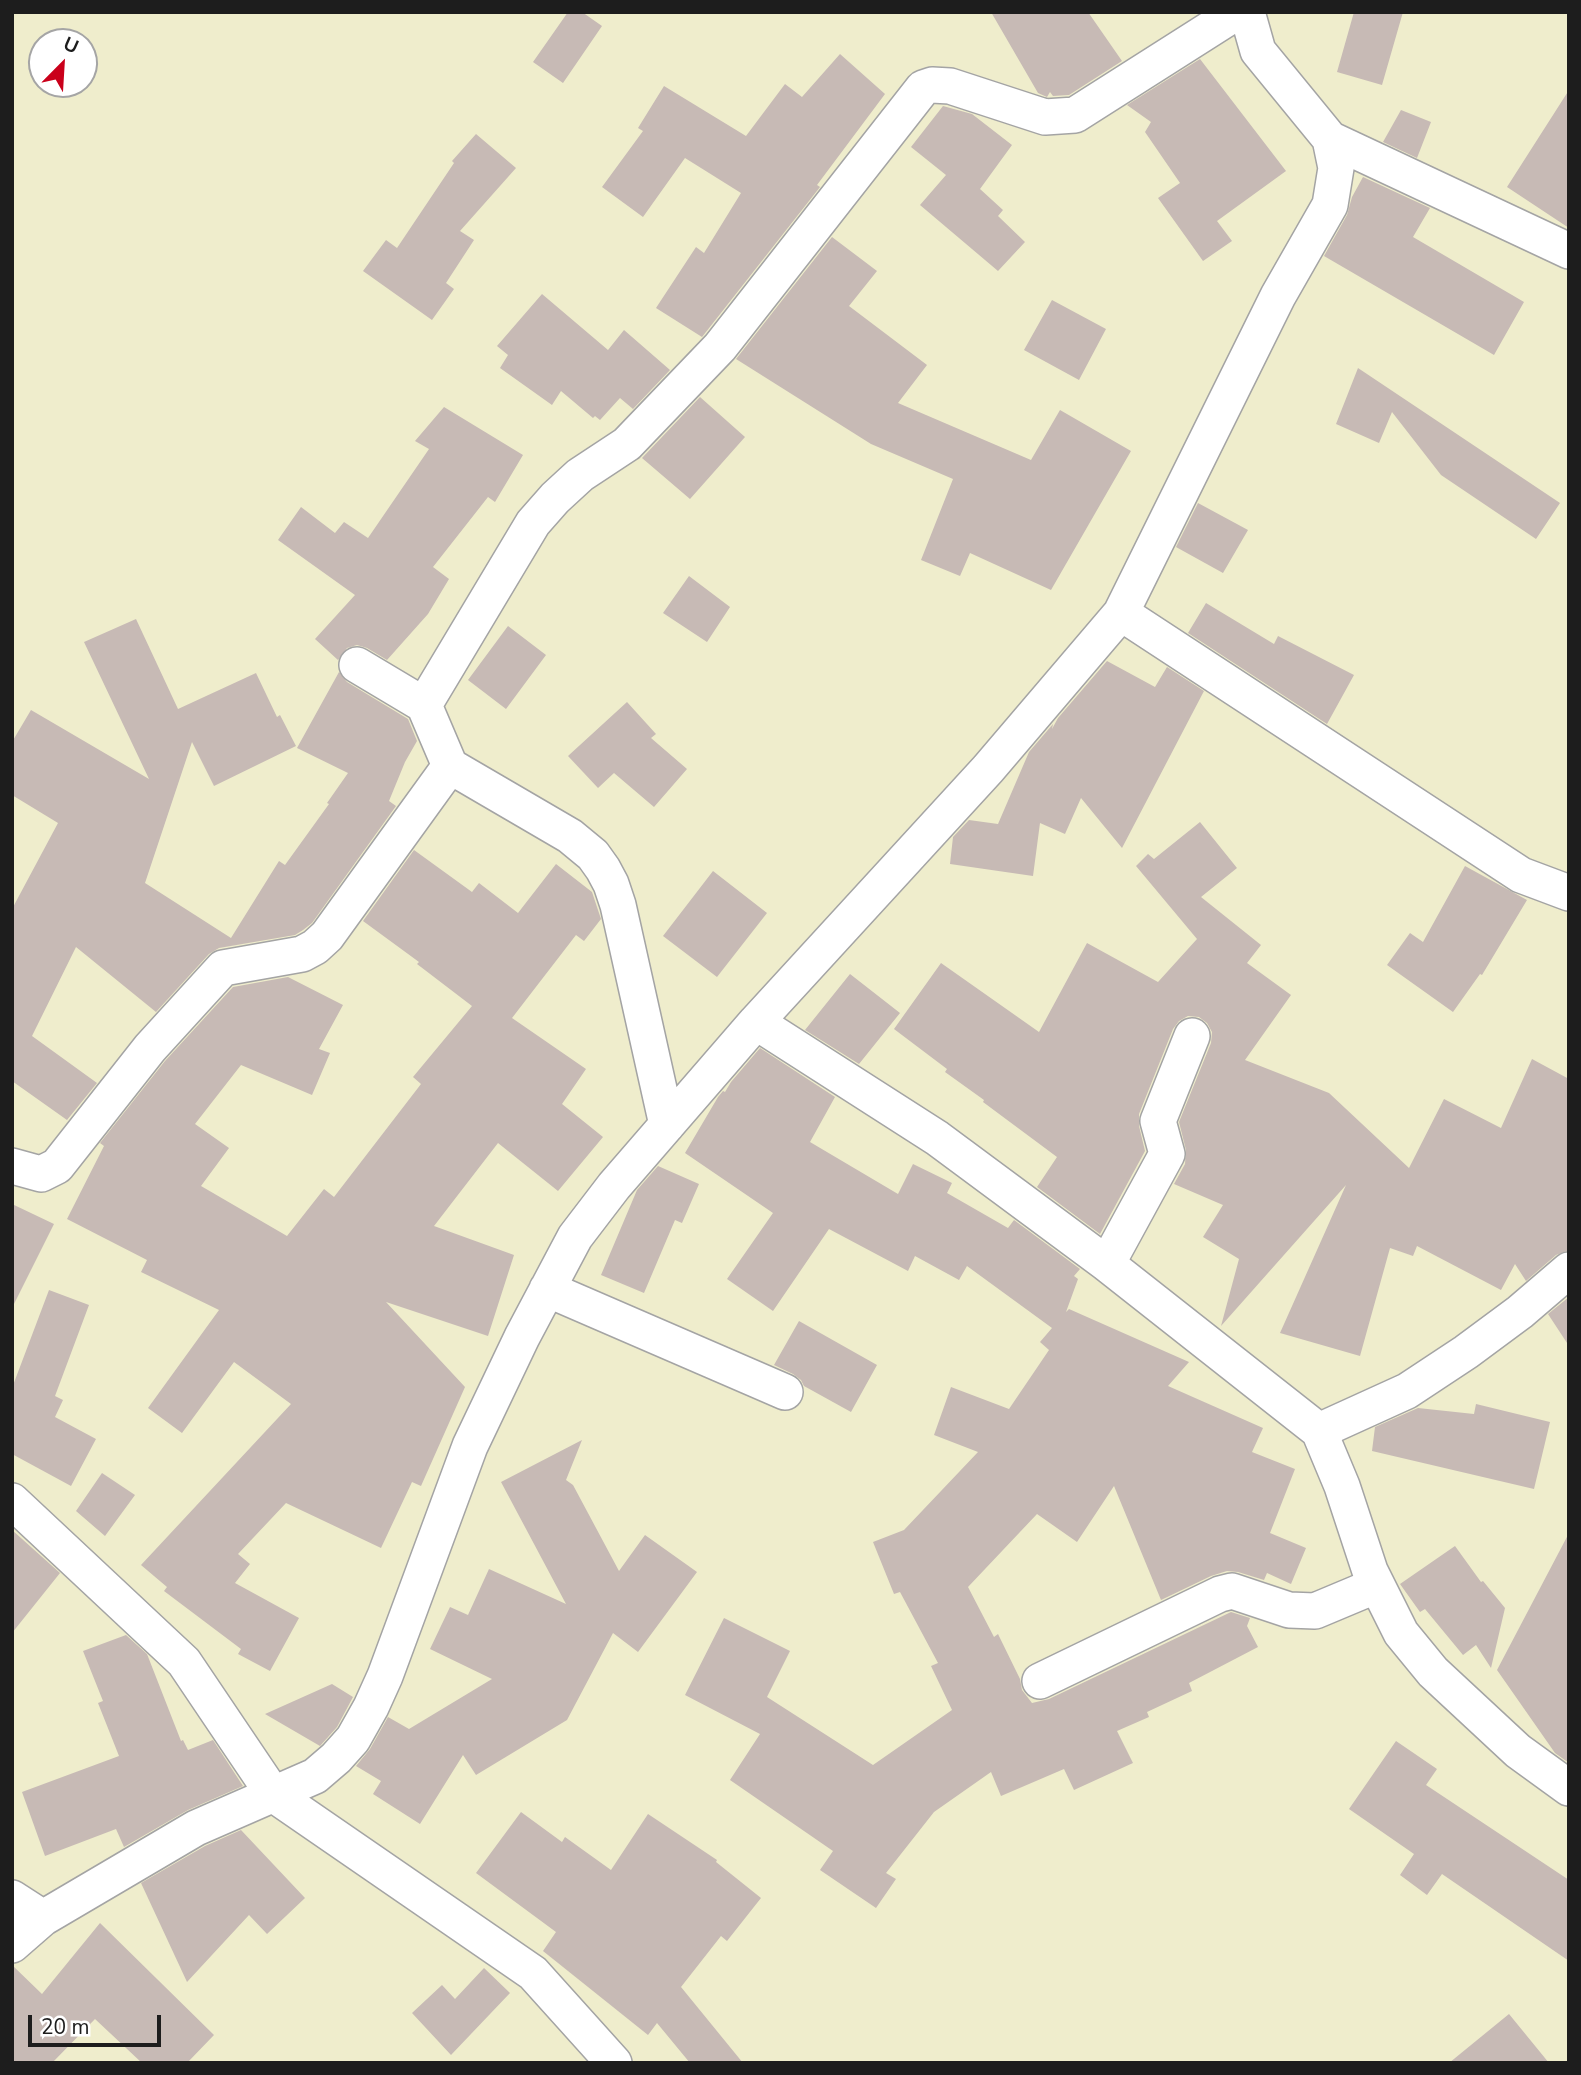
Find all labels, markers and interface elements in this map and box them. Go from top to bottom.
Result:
north arrow [28,28,98,98]
text: U [59,31,82,60]
scale bar [32,2002,164,2046]
text: 20 m [41,2013,90,2041]

